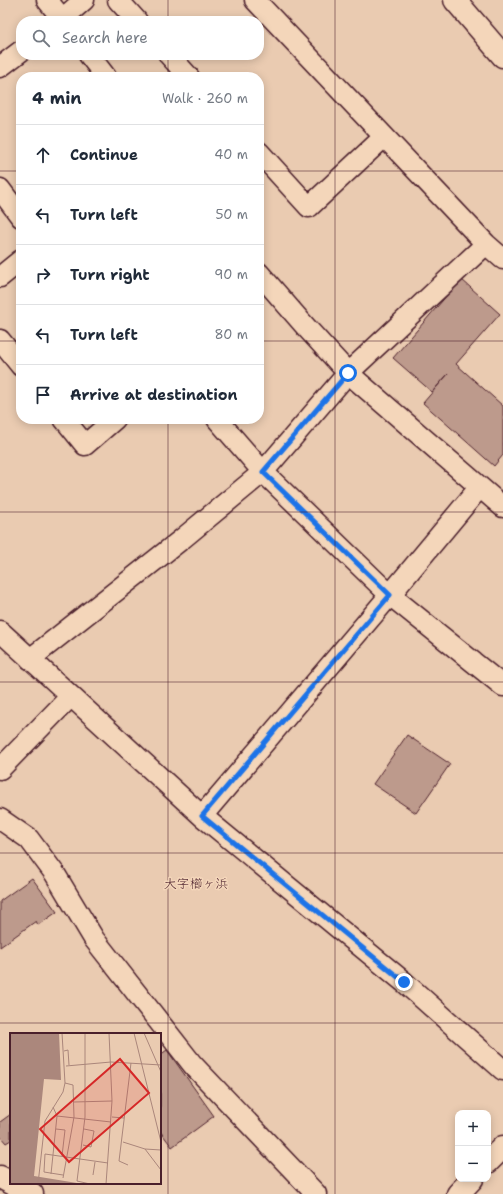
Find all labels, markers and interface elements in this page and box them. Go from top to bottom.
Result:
search box [16,16,264,60]
icon: search [30,27,52,49]
text: Search here [62,28,148,48]
text: 4 min [32,87,82,109]
text: Walk · 260 m [162,90,248,107]
icon: ahead [32,144,54,166]
text: Continue [70,145,138,165]
text: 40 m [214,146,248,163]
icon: left [32,204,54,226]
text: Turn left [70,205,138,225]
text: 50 m [215,206,248,223]
icon: right [32,264,54,286]
text: Turn right [70,265,150,285]
text: 90 m [214,266,248,283]
icon: left [32,324,54,346]
text: Turn left [70,325,138,345]
text: 80 m [214,326,248,343]
route start [339,364,357,382]
icon: arrive [32,384,54,406]
text: Arrive at destination [70,385,238,405]
district label: 大字櫛ヶ浜 [163,875,229,892]
route end [395,973,413,991]
inset map [10,1033,161,1184]
map controls [455,1110,491,1182]
button: + [455,1110,491,1146]
button: − [455,1146,491,1182]

